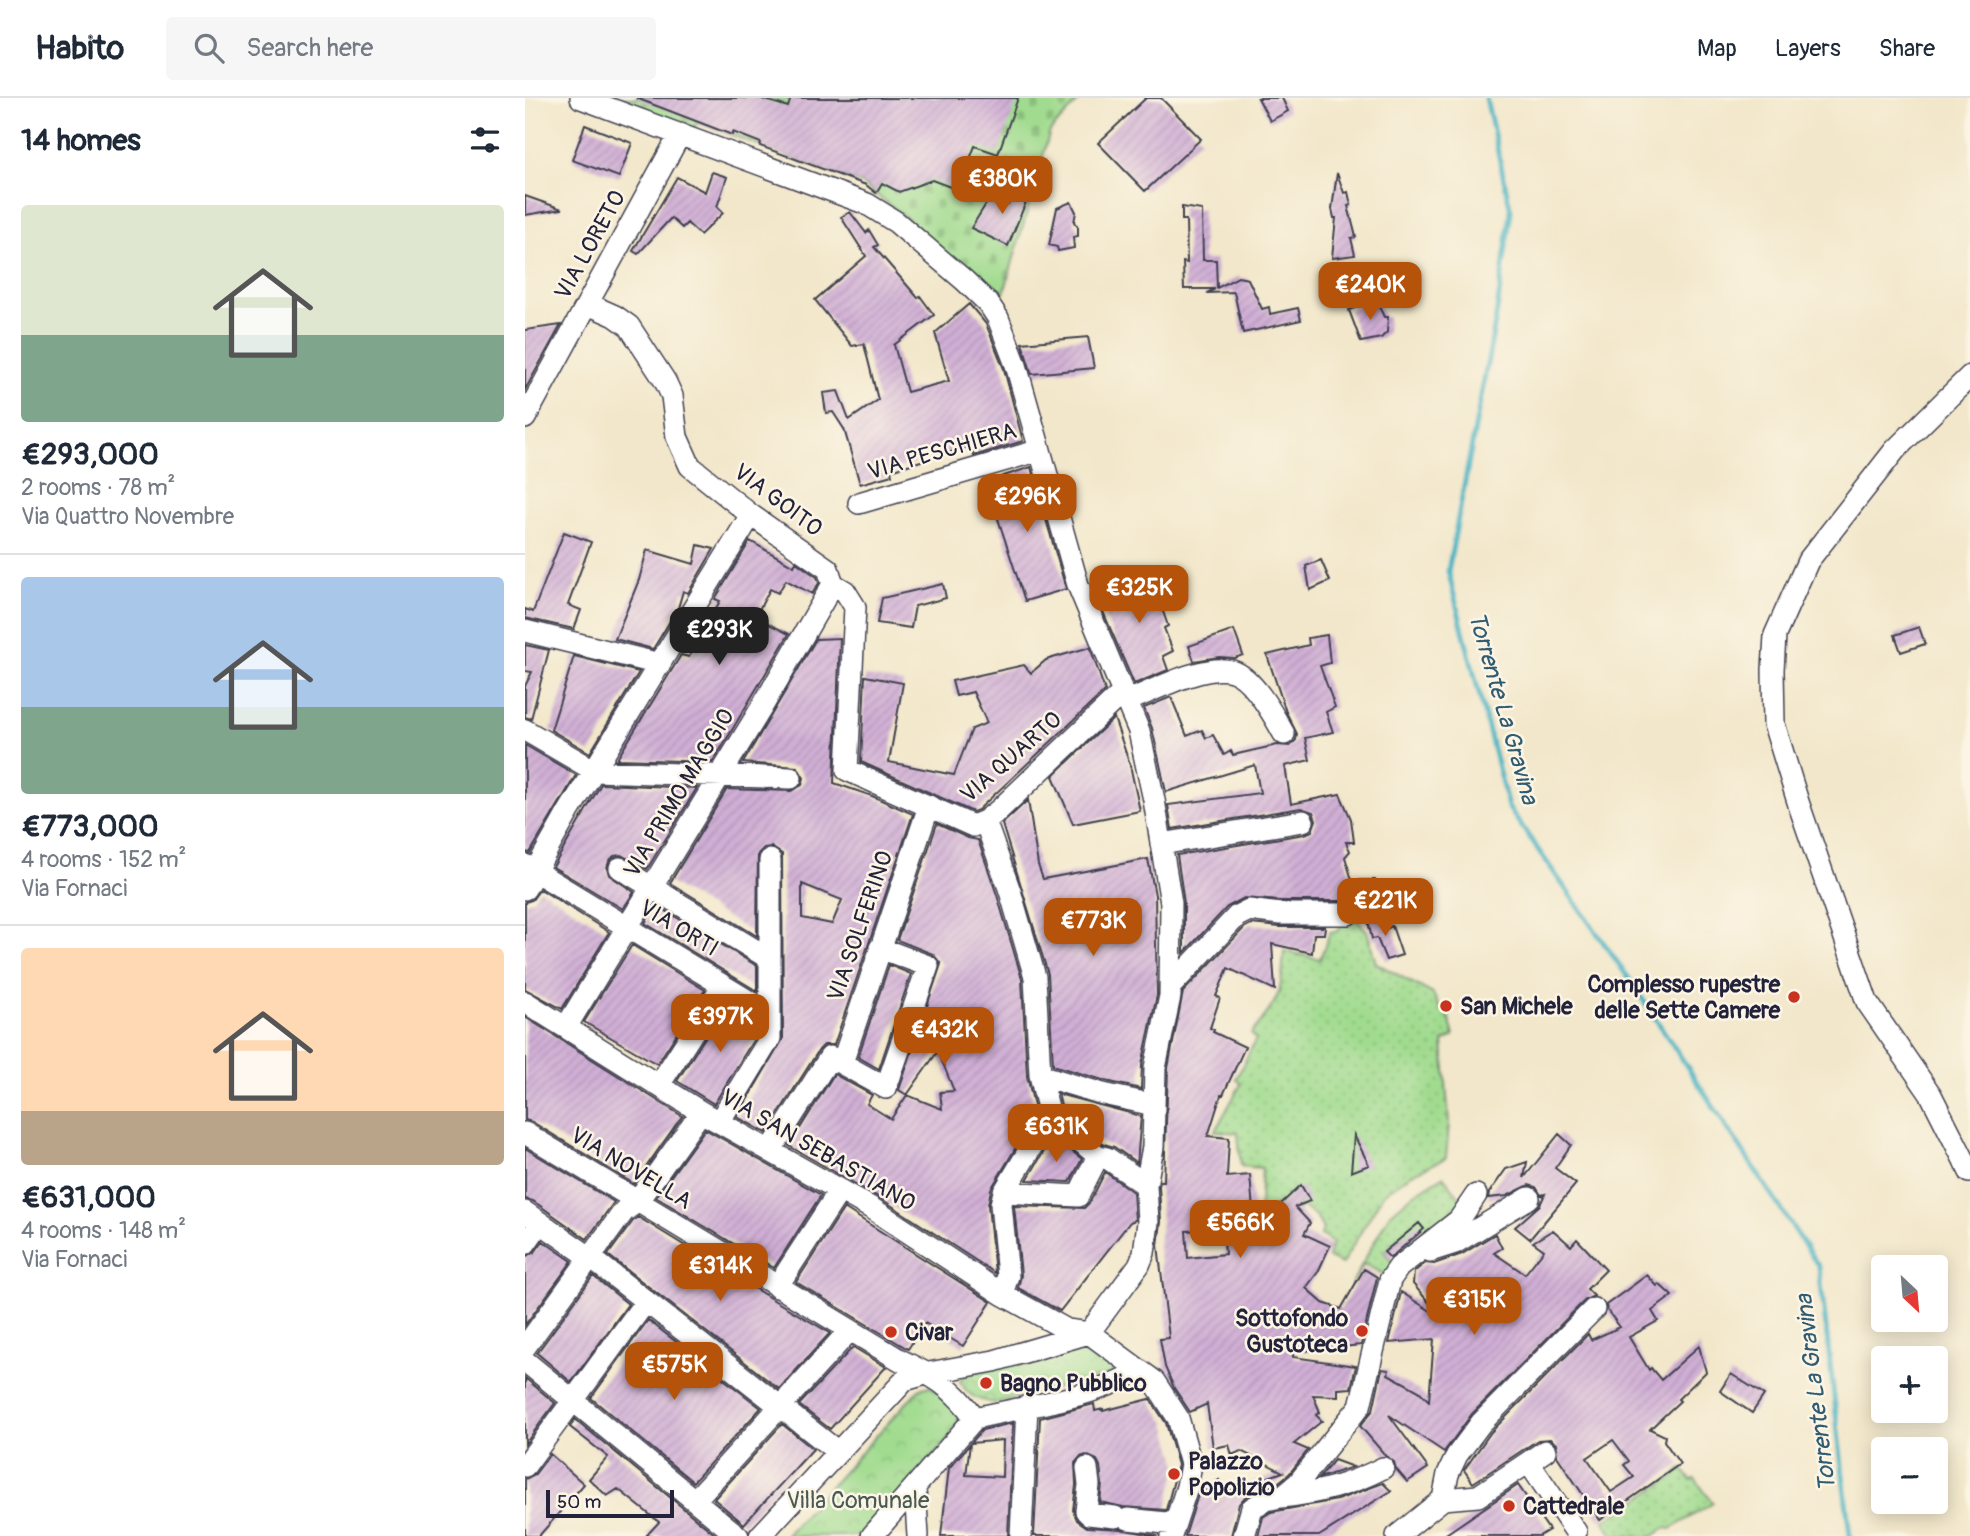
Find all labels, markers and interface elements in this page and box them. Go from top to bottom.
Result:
search box [166,17,656,80]
text: Habito [35,28,124,69]
icon: search [190,29,228,67]
text: Search here [246,32,373,64]
text: Map [1697,34,1737,63]
text: Layers [1775,34,1841,63]
text: Share [1879,34,1935,63]
icon: filters [466,121,504,159]
text: 14 homes [21,122,141,159]
pin: €380K [953,156,1051,216]
text: €380K [967,164,1037,193]
street label: VIA LORETO [548,185,632,305]
icon: home [200,250,326,376]
pin: €240K [1321,262,1419,322]
text: €240K [1335,270,1405,299]
street label: VIA PESCHIERA [864,416,1020,486]
text: €293,000 [21,436,159,473]
street label: VIA GOITO [728,457,828,543]
text: 2 rooms · 78 m² [21,473,175,502]
pin: €296K [978,474,1076,534]
text: €296K [993,482,1061,511]
text: Via Quattro Novembre [21,502,234,531]
pin: €325K [1090,566,1188,625]
text: €325K [1105,573,1173,602]
pin: €293K [670,608,768,667]
water label: Torrente La Gravina [1462,609,1545,809]
text: €293K [686,615,752,644]
icon: home [200,622,326,748]
street label: VIA PRIMO MAGGIO [617,703,741,883]
street label: VIA QUARTO [954,705,1068,809]
text: €773,000 [21,808,158,845]
text: 4 rooms · 152 m² [21,845,187,874]
street label: VIA SOLFERINO [821,847,899,1005]
text: Via Fornaci [21,874,127,903]
pin: €221K [1336,878,1434,938]
text: €221K [1353,886,1417,915]
street label: VIA ORTI [634,893,724,963]
pin: €773K [1044,898,1142,958]
text: €773K [1060,906,1126,935]
place label: Complesso rupestre delle Sette Camere [1588,970,1781,1025]
marker: Complesso rupestre delle Sette Camere [1786,989,1802,1005]
place label: San Michele [1460,992,1573,1021]
icon: home [200,993,326,1119]
pin: €397K [671,995,769,1054]
marker: San Michele [1438,998,1454,1014]
text: €397K [687,1002,753,1031]
pin: €432K [895,1007,993,1067]
text: €432K [910,1015,978,1044]
street label: VIA SAN SEBASTIANO [715,1082,921,1218]
pin: €631K [1007,1104,1105,1164]
text: €631K [1024,1112,1088,1141]
street label: VIA NOVELLA [565,1120,697,1216]
text: €631,000 [21,1179,156,1216]
pin: €566K [1191,1200,1289,1260]
text: €566K [1206,1208,1274,1237]
text: 4 rooms · 148 m² [21,1216,186,1245]
pin: €314K [671,1244,769,1303]
text: Via Fornaci [21,1245,127,1274]
text: €314K [688,1251,752,1280]
north arrow [1871,1255,1948,1332]
map controls [1871,1255,1948,1514]
pin: €315K [1425,1278,1523,1337]
text: €315K [1442,1285,1506,1314]
water label: Torrente La Gravina [1789,1291,1842,1493]
place label: Sottofondo Gustoteca [1235,1304,1349,1359]
place label: Civar [905,1318,954,1347]
marker: Sottofondo Gustoteca [1354,1323,1370,1339]
marker: Civar [883,1324,899,1340]
pin: €575K [625,1342,723,1402]
button: + [1871,1346,1948,1423]
text: €575K [641,1350,707,1379]
place label: Bagno Pubblico [1000,1369,1147,1398]
marker: Bagno Pubblico [978,1375,994,1391]
button: − [1871,1437,1948,1514]
place label: Palazzo Popolizio [1188,1447,1275,1502]
marker: Palazzo Popolizio [1166,1466,1182,1482]
park label: Villa Comunale [787,1486,930,1515]
scale bar [546,1487,674,1519]
text: 50 m [557,1490,601,1514]
place label: Cattedrale [1523,1492,1625,1521]
marker: Cattedrale [1501,1498,1517,1514]

